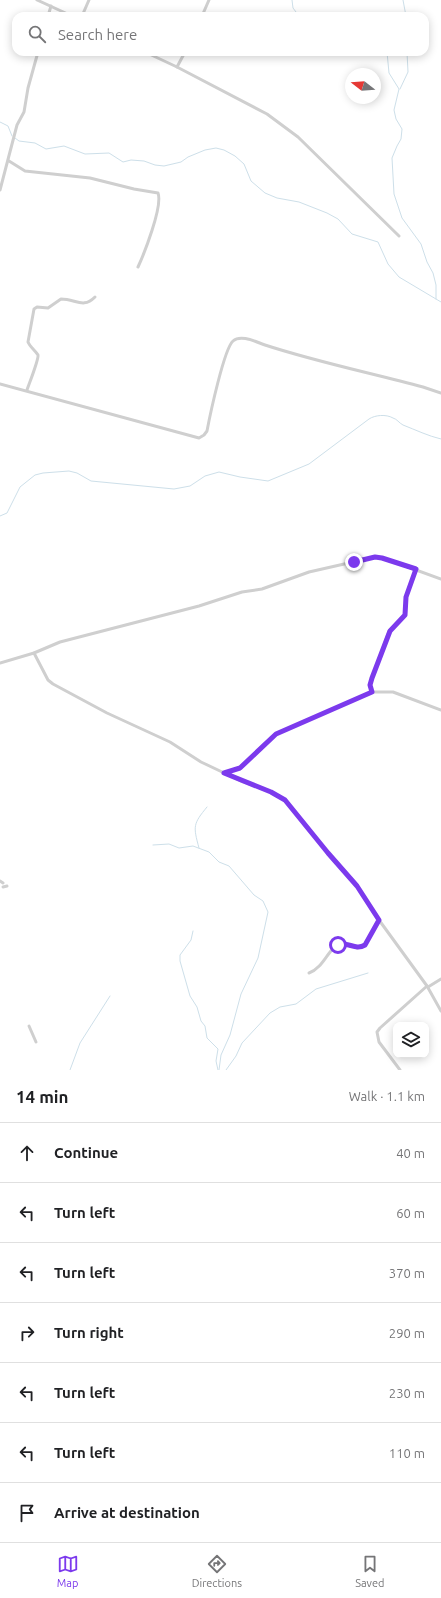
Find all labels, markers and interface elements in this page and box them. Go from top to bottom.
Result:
search box [12,12,429,56]
icon: search [26,23,48,45]
text: Search here [58,26,137,43]
north arrow [345,68,381,104]
route end [345,553,363,571]
route start [329,936,347,954]
map controls [393,1022,429,1058]
button: layers [393,1022,429,1058]
text: 14 min [16,1087,69,1106]
text: Walk · 1.1 km [349,1089,425,1103]
icon: ahead [16,1142,38,1164]
text: Continue [54,1144,118,1161]
text: 40 m [396,1146,425,1160]
icon: left [16,1202,38,1224]
text: Turn left [54,1204,115,1221]
text: 60 m [396,1206,425,1220]
icon: left [16,1262,38,1284]
text: Turn left [54,1264,115,1281]
text: 370 m [389,1266,425,1280]
icon: right [16,1322,38,1344]
text: Turn right [54,1324,124,1341]
text: 290 m [389,1326,425,1340]
icon: left [16,1382,38,1404]
text: Turn left [54,1384,115,1401]
text: 230 m [389,1386,425,1400]
icon: left [16,1442,38,1464]
text: Turn left [54,1444,115,1461]
text: 110 m [389,1446,425,1460]
icon: arrive [16,1502,38,1524]
text: Arrive at destination [54,1504,200,1521]
tab: Map [57,1553,79,1589]
tab: Directions [192,1553,242,1589]
tab: Saved [355,1553,384,1589]

